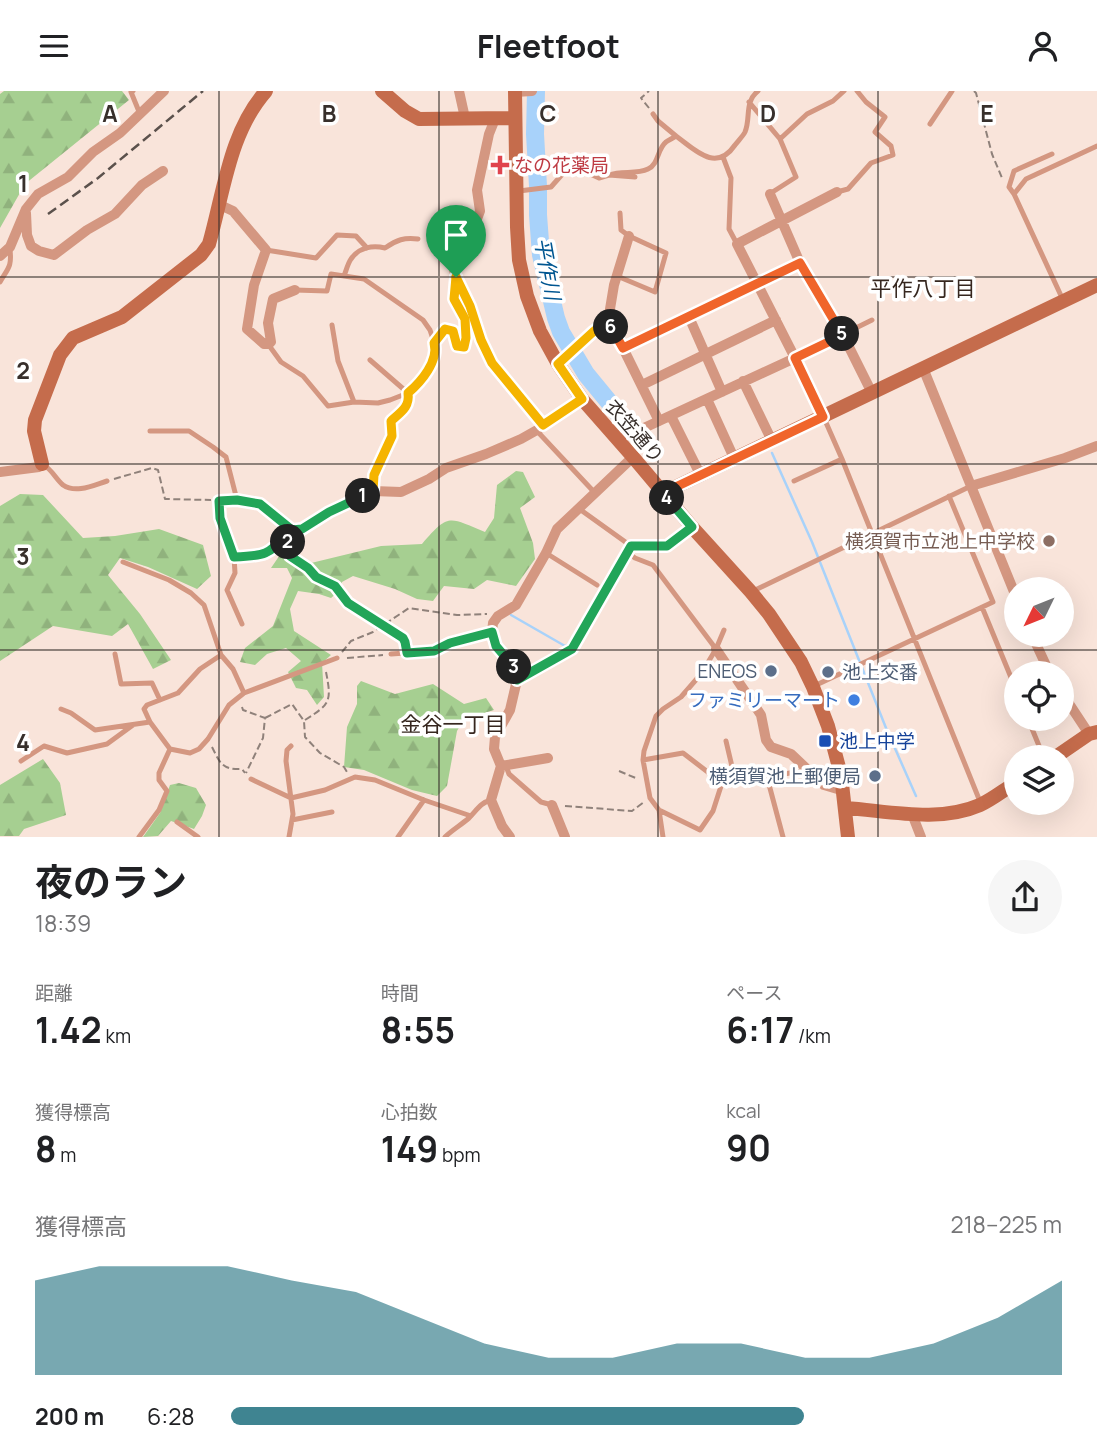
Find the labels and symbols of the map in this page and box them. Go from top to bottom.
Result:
text: A [102,97,118,129]
text: B [322,97,336,129]
text: C [540,97,557,129]
text: D [760,97,776,129]
text: E [980,97,994,129]
place label: なの花薬局 [514,152,609,178]
marker: なの花薬局 [492,157,508,173]
text: 1 [18,167,28,199]
pin [426,205,486,277]
water label: 平作川 [529,235,568,304]
district label: 平作八丁目 [871,274,976,302]
pin: 6 [594,309,628,345]
pin: 5 [824,317,860,351]
text: 2 [16,354,30,386]
street label: 衣笠通り [600,394,670,468]
pin: 1 [346,479,380,513]
pin: 4 [650,481,684,515]
pin: 2 [270,525,306,559]
place label: 横須賀市立池上中学校 [845,528,1035,554]
marker: 横須賀市立池上中学校 [1041,533,1057,549]
text: 3 [16,540,30,572]
north arrow [1004,577,1074,647]
pin: 3 [496,649,532,685]
place label: ENEOS [697,658,757,684]
place label: 池上交番 [842,659,918,685]
marker: ENEOS [763,663,779,679]
marker: 池上交番 [820,664,836,680]
place label: ファミリーマート [688,687,840,713]
marker: ファミリーマート [846,692,862,708]
district label: 金谷一丁目 [401,710,506,738]
text: 4 [16,726,30,758]
place label: 池上中学 [839,728,915,754]
marker: 池上中学 [817,733,833,749]
place label: 横須賀池上郵便局 [709,763,861,789]
marker: 横須賀池上郵便局 [867,768,883,784]

